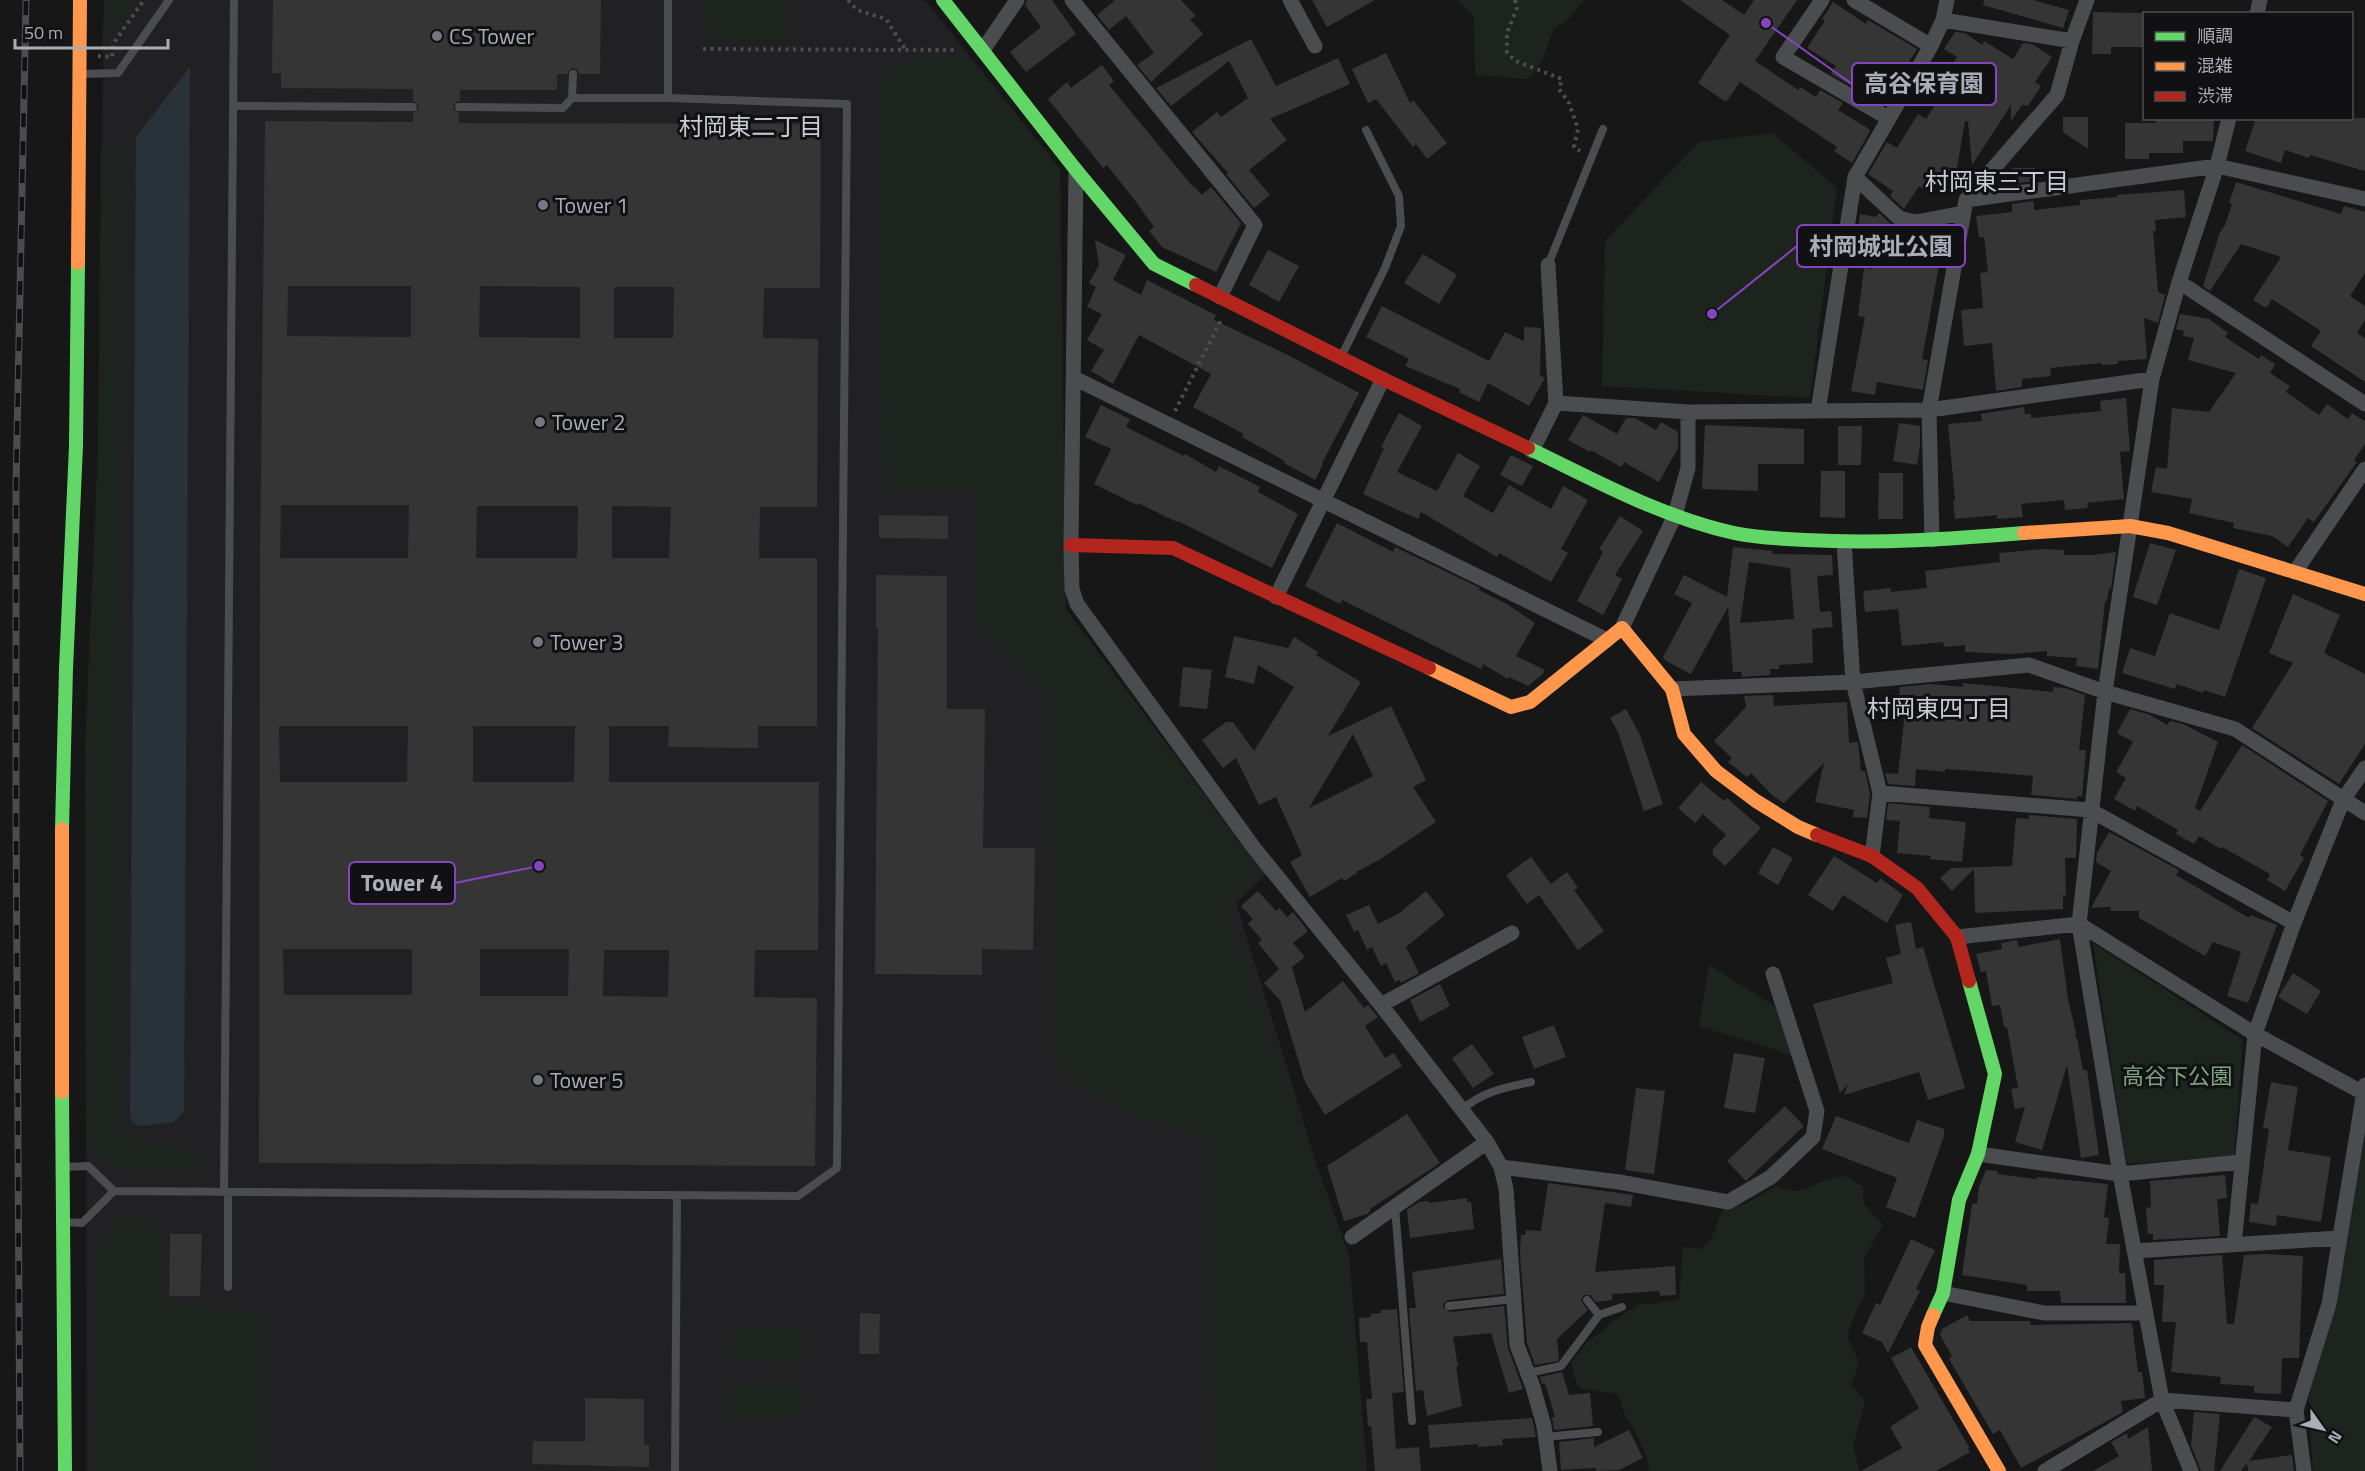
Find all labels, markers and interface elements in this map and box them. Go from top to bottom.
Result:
scale bar [15,12,168,50]
legend [2143,12,2353,120]
text: 50 m [24,19,63,46]
place label: CS Tower [449,19,535,53]
text: 順調 [2197,22,2233,49]
marker: CS Tower [430,29,444,43]
text: 混雑 [2197,52,2233,79]
callout: 高谷保育園 [1852,63,1996,105]
text: 高谷保育園 [1864,65,1984,101]
text: 渋滞 [2197,82,2233,109]
district label: 村岡東二丁目 [679,108,823,144]
district label: 村岡東三丁目 [1925,163,2069,199]
place label: Tower 1 [555,188,629,222]
marker: Tower 1 [536,198,550,212]
callout: 村岡城址公園 [1797,225,1965,267]
text: 村岡城址公園 [1809,228,1953,264]
place label: Tower 2 [552,405,626,439]
marker: Tower 2 [533,415,547,429]
place label: Tower 3 [550,625,624,659]
marker: Tower 3 [531,635,545,649]
district label: 村岡東四丁目 [1867,690,2011,726]
callout: Tower 4 [349,862,455,904]
text: Tower 4 [361,864,443,900]
park label: 高谷下公園 [2122,1059,2232,1093]
place label: Tower 5 [550,1063,624,1097]
marker: Tower 5 [531,1073,545,1087]
north arrow [2293,1399,2353,1459]
text: N [2322,1426,2348,1449]

